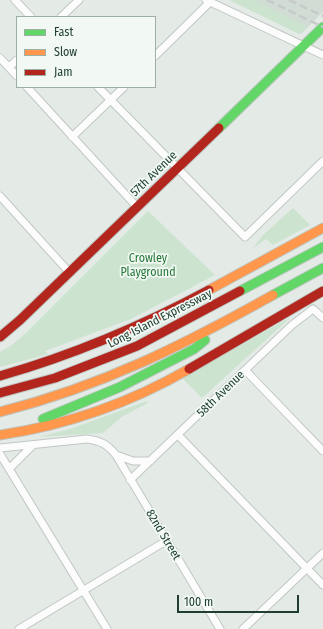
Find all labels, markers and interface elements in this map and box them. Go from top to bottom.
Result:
legend [16,16,156,88]
text: Fast [54,25,73,39]
text: Slow [54,45,77,59]
text: Jam [54,65,72,79]
street label: 57th Avenue [128,148,180,200]
park label: Crowley Playground [120,252,176,280]
street label: Long Island Expressway [106,287,214,351]
street label: 58th Avenue [194,368,248,420]
street label: 82nd Street [142,507,184,563]
scale bar [179,587,301,613]
text: 100 m [184,595,213,609]

